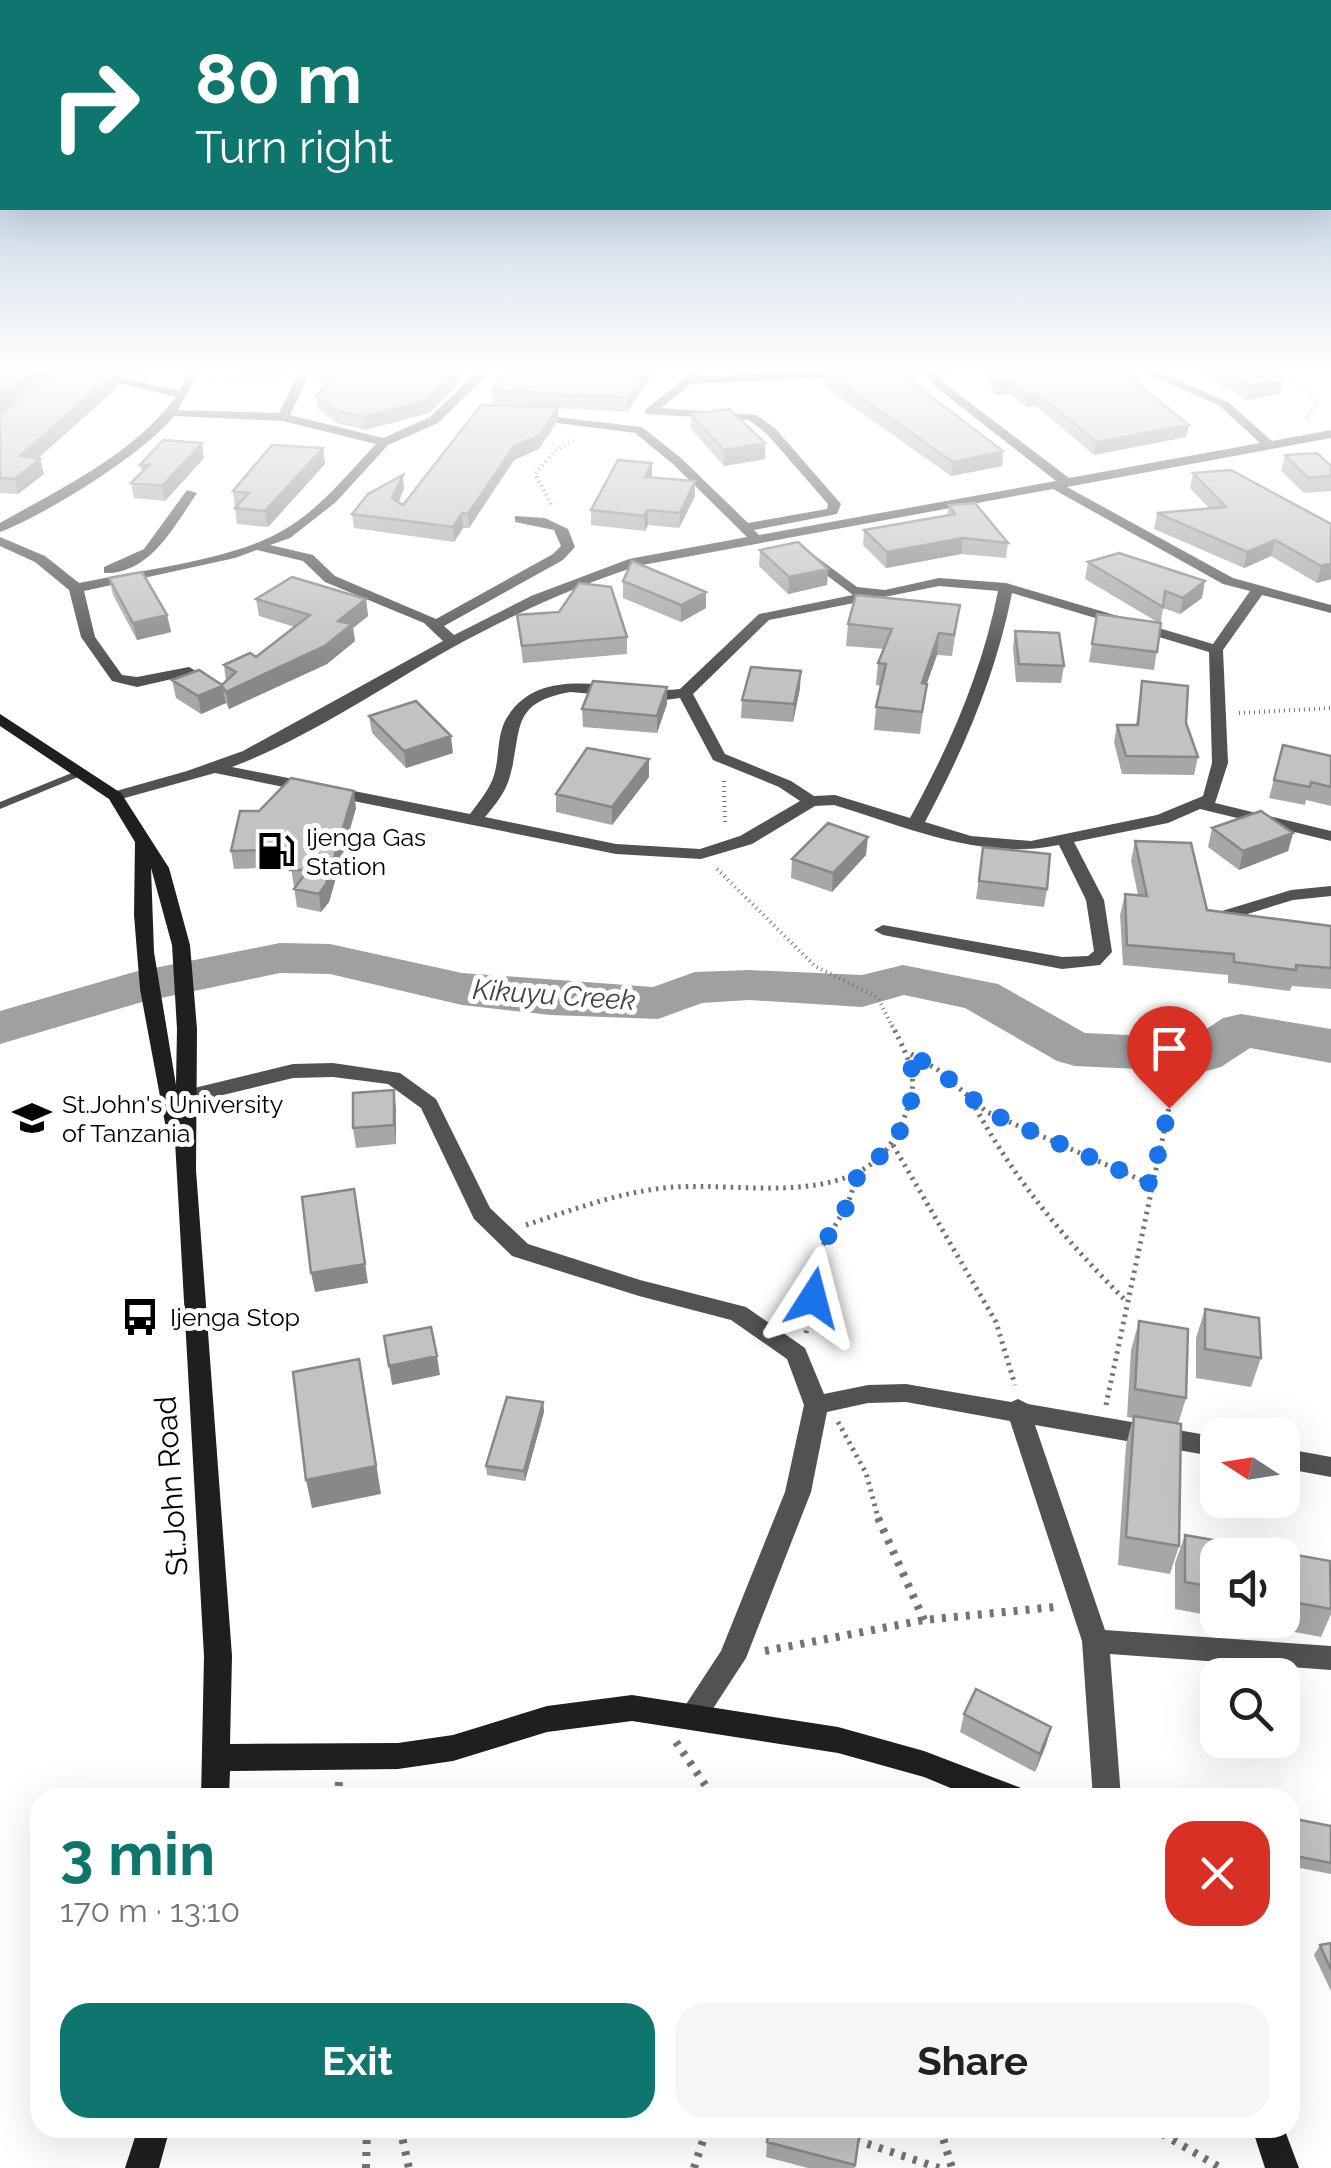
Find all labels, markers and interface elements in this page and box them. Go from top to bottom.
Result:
text: 80 m [195,37,362,119]
icon: right [30,40,160,170]
text: Turn right [195,121,393,174]
place label: Ijenga Gas Station [306,822,426,881]
fuel station icon: Ijenga Gas Station [255,830,297,872]
water label: Kikuyu Creek [471,973,637,1017]
pin [1127,1006,1212,1109]
icon: arrive [1142,1021,1197,1076]
place label: St.John's University of Tanzania [62,1089,284,1148]
school or university icon: St.John's University of Tanzania [11,1097,53,1139]
position arrow [761,1246,865,1350]
bus stop icon: Ijenga Stop [119,1296,161,1338]
place label: Ijenga Stop [170,1302,300,1332]
street label: St.John Road [147,1395,195,1577]
north arrow [1200,1418,1300,1518]
map controls [1200,1418,1300,1758]
button: sound [1200,1538,1300,1638]
button: search [1200,1658,1300,1758]
text: 3 min [60,1819,215,1889]
button: close [1165,1821,1270,1926]
text: 170 m · 13:10 [60,1892,240,1929]
button: Exit [60,2003,655,2118]
button: Share [675,2003,1270,2118]

